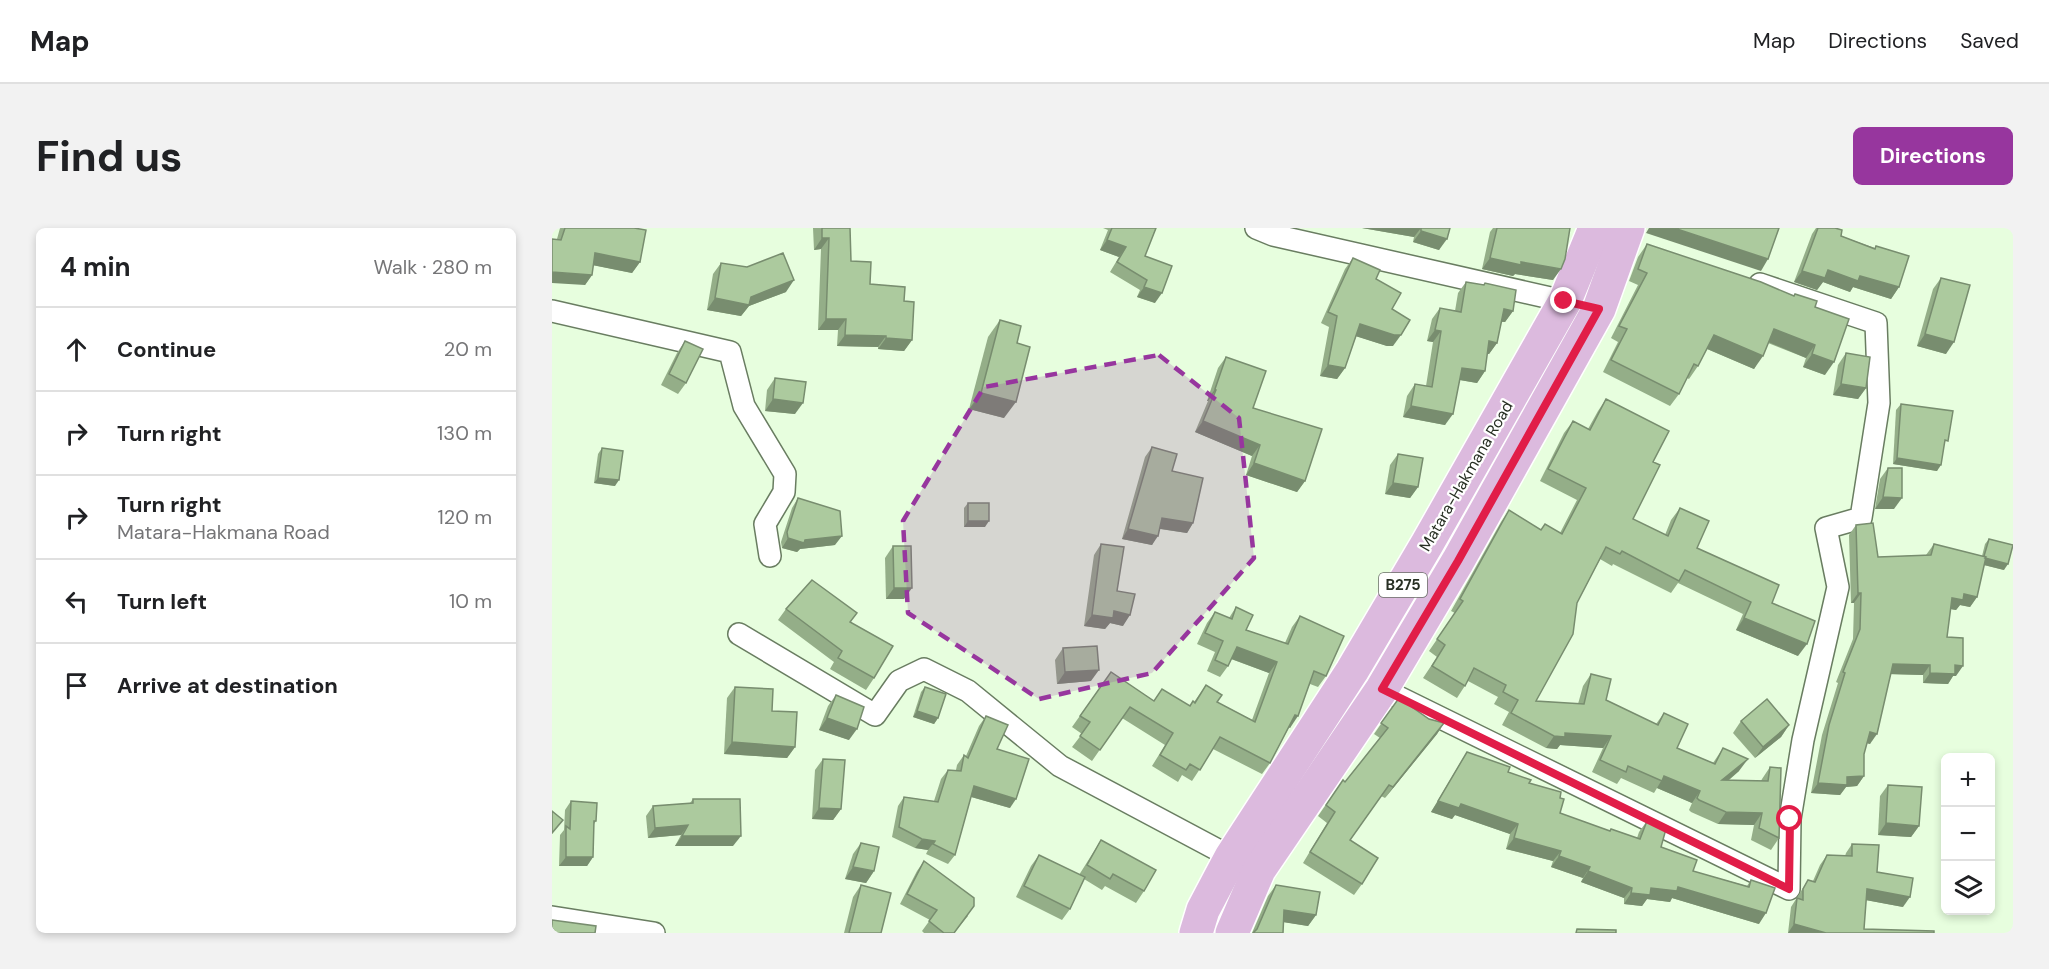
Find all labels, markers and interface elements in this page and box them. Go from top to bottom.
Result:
text: Map [30,23,90,60]
text: Map [1753,27,1795,55]
text: Directions [1828,27,1927,55]
text: Saved [1960,27,2019,55]
button: Directions [1853,127,2013,185]
text: Find us [36,129,182,184]
text: 4 min [60,250,131,284]
text: Walk · 280 m [373,254,492,280]
route end [1550,287,1576,313]
icon: ahead [60,333,93,366]
text: Continue [117,335,216,364]
text: 20 m [444,336,492,362]
street label: Matara-Hakmana Road [1414,397,1518,555]
icon: right [60,417,93,450]
text: Turn right [117,419,222,448]
text: 130 m [437,420,492,446]
text: Turn right [117,490,222,519]
icon: right [60,501,93,534]
text: 120 m [438,504,492,530]
text: Matara-Hakmana Road [117,519,330,545]
road number: B275 [1379,573,1427,597]
icon: left [60,585,93,618]
text: Turn left [117,587,207,616]
text: 10 m [449,588,492,614]
icon: arrive [60,669,93,702]
text: Arrive at destination [117,671,338,700]
map controls [1941,753,1995,915]
button: + [1941,753,1995,807]
route start [1776,805,1802,831]
button: − [1941,807,1995,861]
button: layers [1941,861,1995,915]

